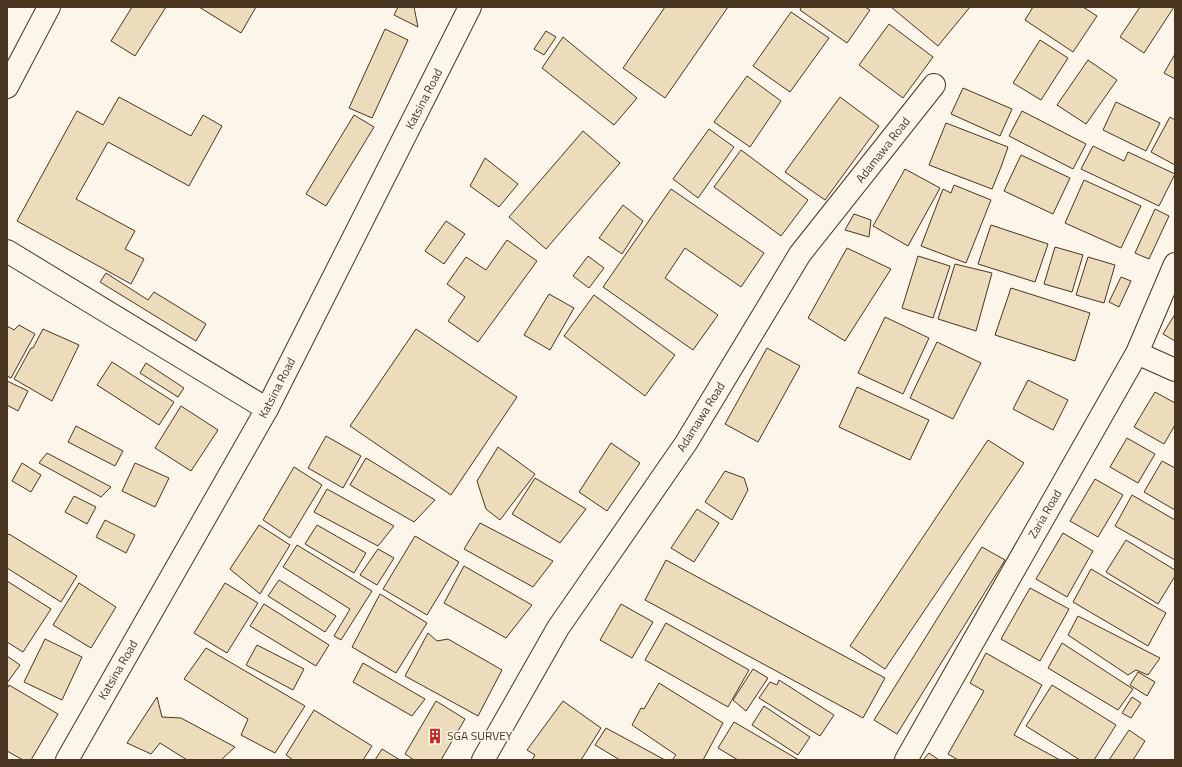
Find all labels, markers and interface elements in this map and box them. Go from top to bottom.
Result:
street label: Katsina Road [400,65,447,133]
street label: Adamawa Road [851,113,914,187]
street label: Katsina Road [253,354,300,422]
street label: Adamawa Road [672,378,730,455]
street label: Zaria Road [1023,486,1066,542]
street label: Katsina Road [93,636,142,703]
place label: SGA SURVEY [447,726,513,745]
building icon: SGA SURVEY [426,727,444,745]

